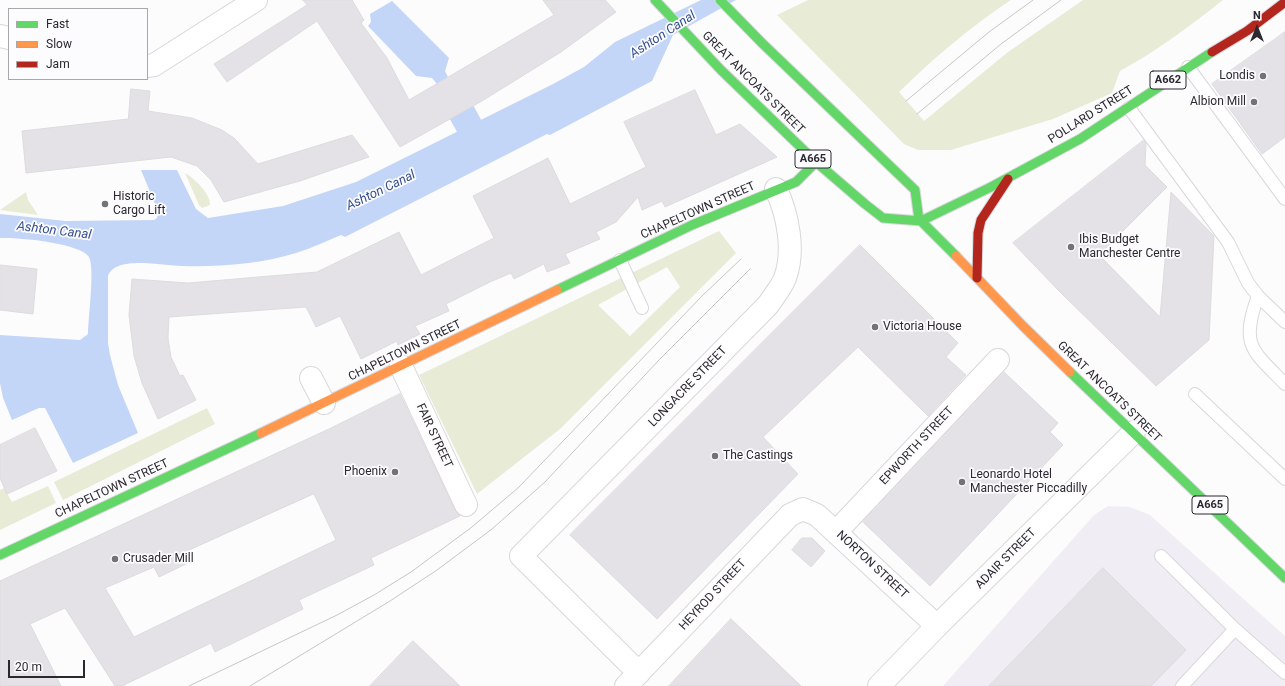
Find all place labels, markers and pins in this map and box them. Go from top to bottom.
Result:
place label: Londis [1219,69,1255,83]
marker: Londis [1258,71,1268,81]
place label: Albion Mill [1190,95,1246,109]
marker: Albion Mill [1249,97,1259,107]
place label: Historic Cargo Lift [113,190,165,218]
marker: Historic Cargo Lift [100,199,110,209]
place label: Ibis Budget Manchester Centre [1079,233,1180,261]
marker: Ibis Budget Manchester Centre [1066,242,1076,252]
place label: Victoria House [883,320,962,334]
marker: Victoria House [870,322,880,332]
place label: The Castings [723,449,793,463]
marker: The Castings [710,451,720,461]
place label: Phoenix [344,465,387,479]
marker: Phoenix [390,467,400,477]
place label: Leonardo Hotel Manchester Piccadilly [970,468,1087,496]
marker: Leonardo Hotel Manchester Piccadilly [957,477,967,487]
place label: Crusader Mill [123,552,194,566]
marker: Crusader Mill [110,554,120,564]

